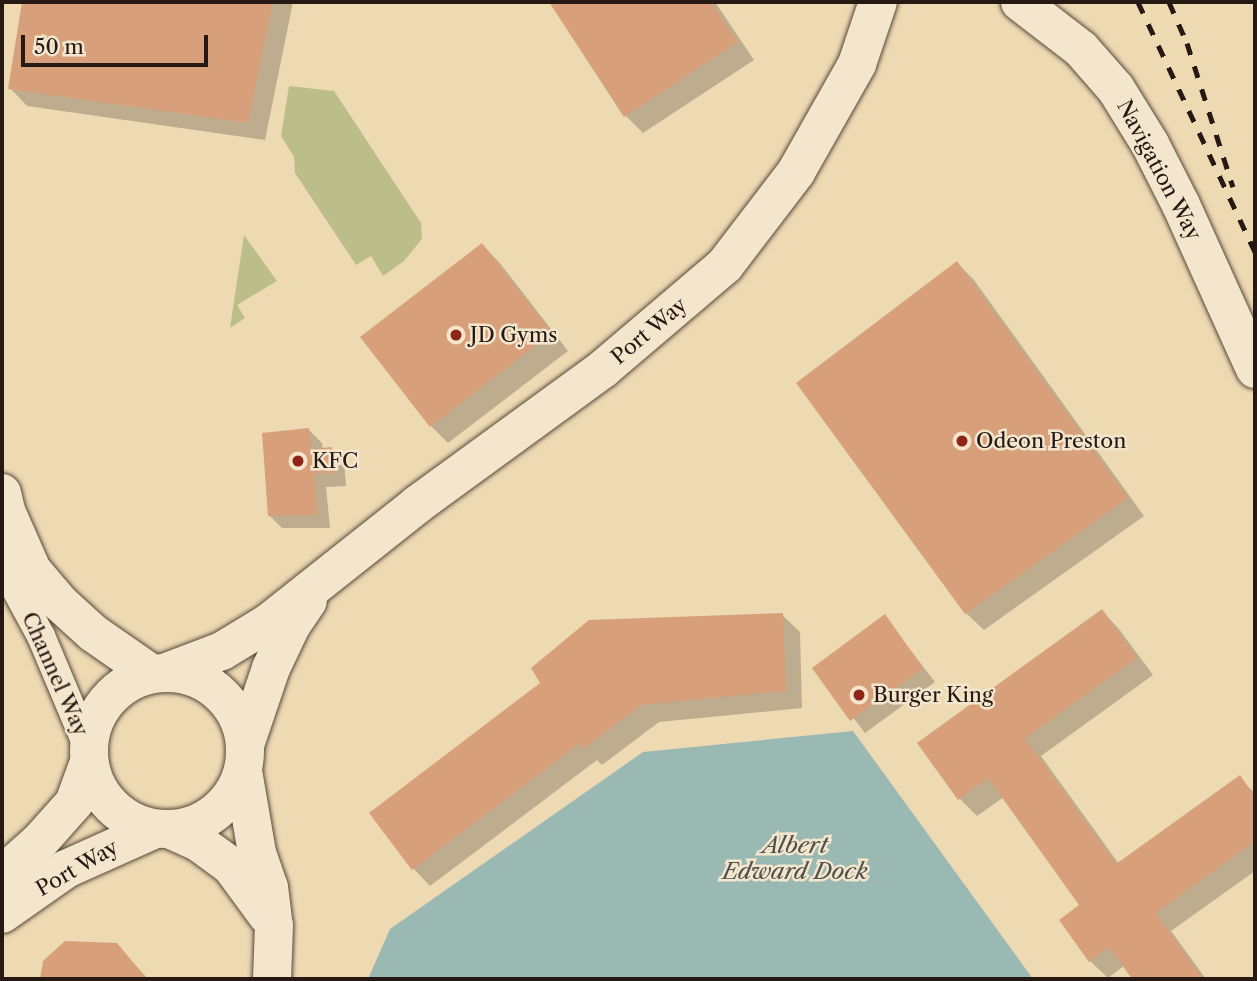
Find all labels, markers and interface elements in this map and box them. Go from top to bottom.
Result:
scale bar [24,21,212,65]
text: 50 m [34,34,84,59]
street label: Navigation Way [1111,95,1207,245]
street label: Port Way [606,292,692,370]
place label: JD Gyms [470,322,557,348]
marker: JD Gyms [448,327,464,343]
place label: Odeon Preston [976,428,1126,454]
marker: Odeon Preston [954,433,970,449]
place label: KFC [312,448,358,474]
marker: KFC [290,453,306,469]
street label: Channel Way [16,608,94,740]
place label: Burger King [873,682,993,708]
marker: Burger King [851,687,867,703]
water label: Albert Edward Dock [722,831,868,885]
street label: Port Way [31,834,123,902]

